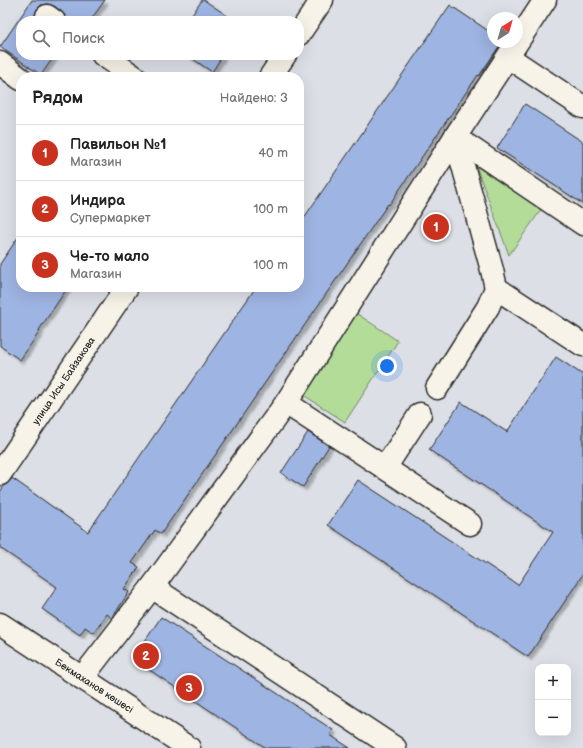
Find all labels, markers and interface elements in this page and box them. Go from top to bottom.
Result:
north arrow [487,12,523,48]
search box [16,16,304,60]
icon: search [30,27,52,49]
text: Поиск [62,29,105,48]
text: Рядом [32,88,83,108]
text: Найдено: 3 [220,90,288,106]
text: Павильон №1 [70,135,167,154]
text: 1 [42,145,48,161]
text: 40 m [258,145,288,161]
text: Магазин [70,154,122,170]
text: Индира [70,191,125,210]
text: 2 [41,201,49,217]
text: 100 m [253,201,288,217]
text: Супермаркет [70,210,151,226]
pin: 1 [423,212,449,242]
text: Че-то мало [70,247,149,266]
text: 3 [41,257,49,273]
text: 100 m [253,257,288,273]
text: Магазин [70,266,122,282]
street label: улица Исы Байзакова [30,335,98,427]
your location [377,356,397,376]
pin: 2 [133,641,159,671]
street label: Бекмаханов көшесі [53,656,135,716]
map controls [535,664,571,736]
button: + [535,664,571,700]
pin: 3 [176,673,202,703]
button: − [535,700,571,736]

